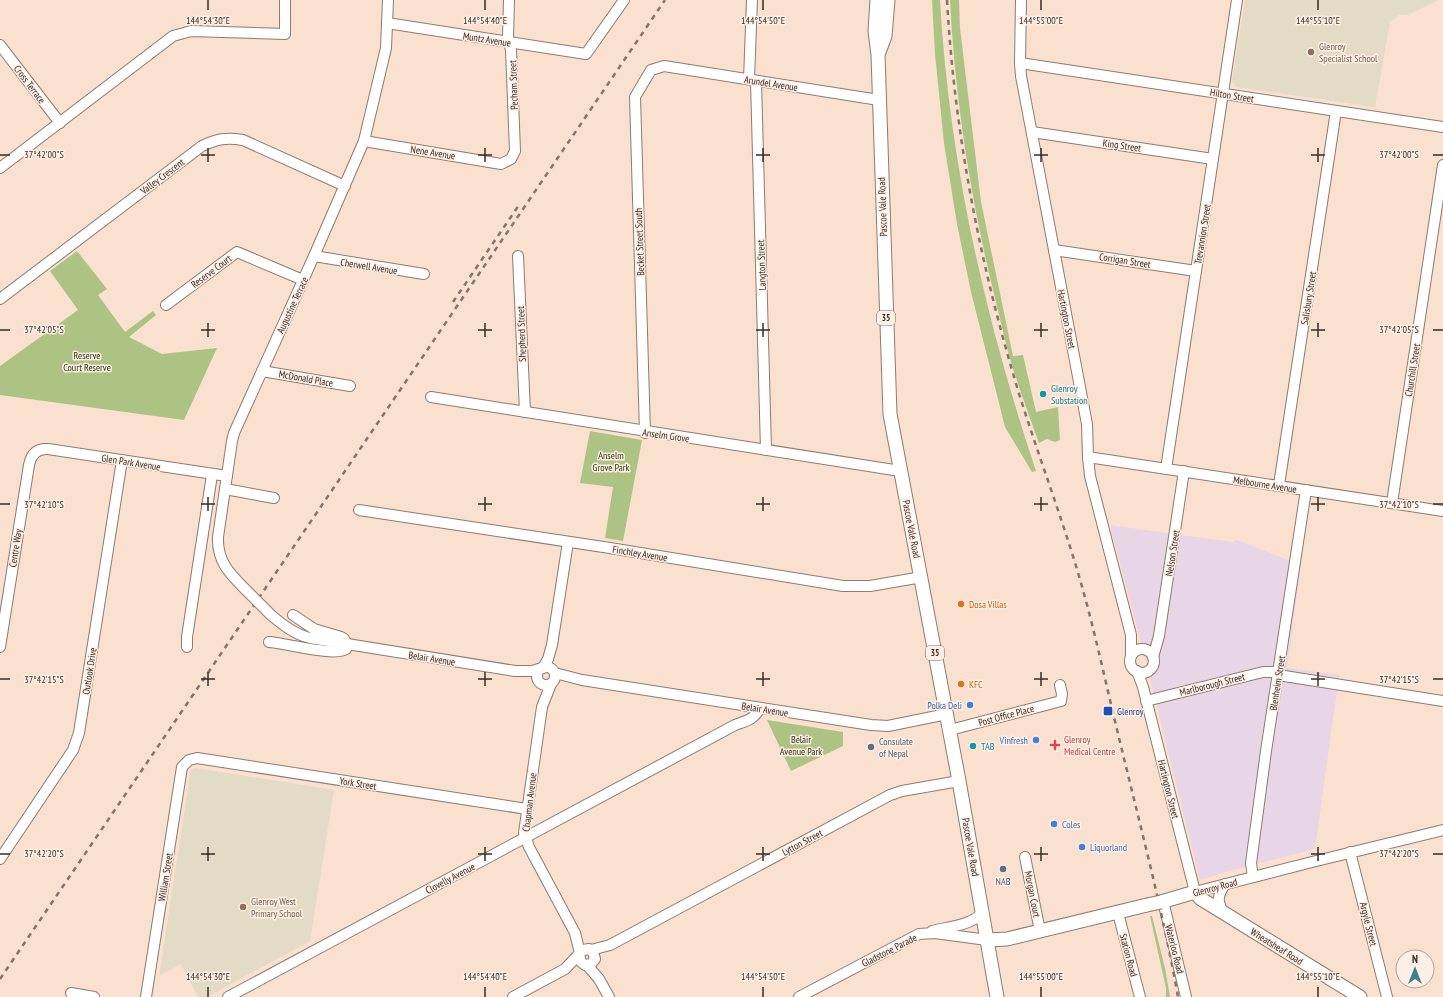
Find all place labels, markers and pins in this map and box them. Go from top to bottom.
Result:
place label: Glenroy Specialist School [1319,40,1378,65]
marker: Glenroy Specialist School [1306,47,1316,57]
place label: Glenroy Substation [1051,382,1088,407]
marker: Glenroy Substation [1038,389,1048,399]
place label: Dosa Villas [969,598,1007,611]
marker: Dosa Villas [956,599,966,609]
place label: KFC [969,678,983,691]
marker: KFC [956,679,966,689]
place label: Polka Deli [927,699,962,712]
marker: Polka Deli [965,700,975,710]
marker: Glenroy [1102,705,1114,717]
place label: Glenroy [1117,705,1144,718]
place label: Glenroy Medical Centre [1064,733,1115,758]
place label: Vinfresh [999,734,1028,747]
place label: Consulate of Nepal [879,735,913,760]
marker: Vinfresh [1031,735,1041,745]
marker: Glenroy Medical Centre [1049,739,1061,751]
place label: TAB [981,740,995,753]
marker: TAB [968,741,978,751]
marker: Consulate of Nepal [866,742,876,752]
place label: Coles [1062,818,1081,831]
marker: Coles [1049,819,1059,829]
place label: Liquorland [1090,841,1127,854]
marker: Liquorland [1077,842,1087,852]
marker: NAB [998,864,1008,874]
place label: NAB [996,875,1011,888]
place label: Glenroy West Primary School [251,895,303,920]
marker: Glenroy West Primary School [238,902,248,912]

